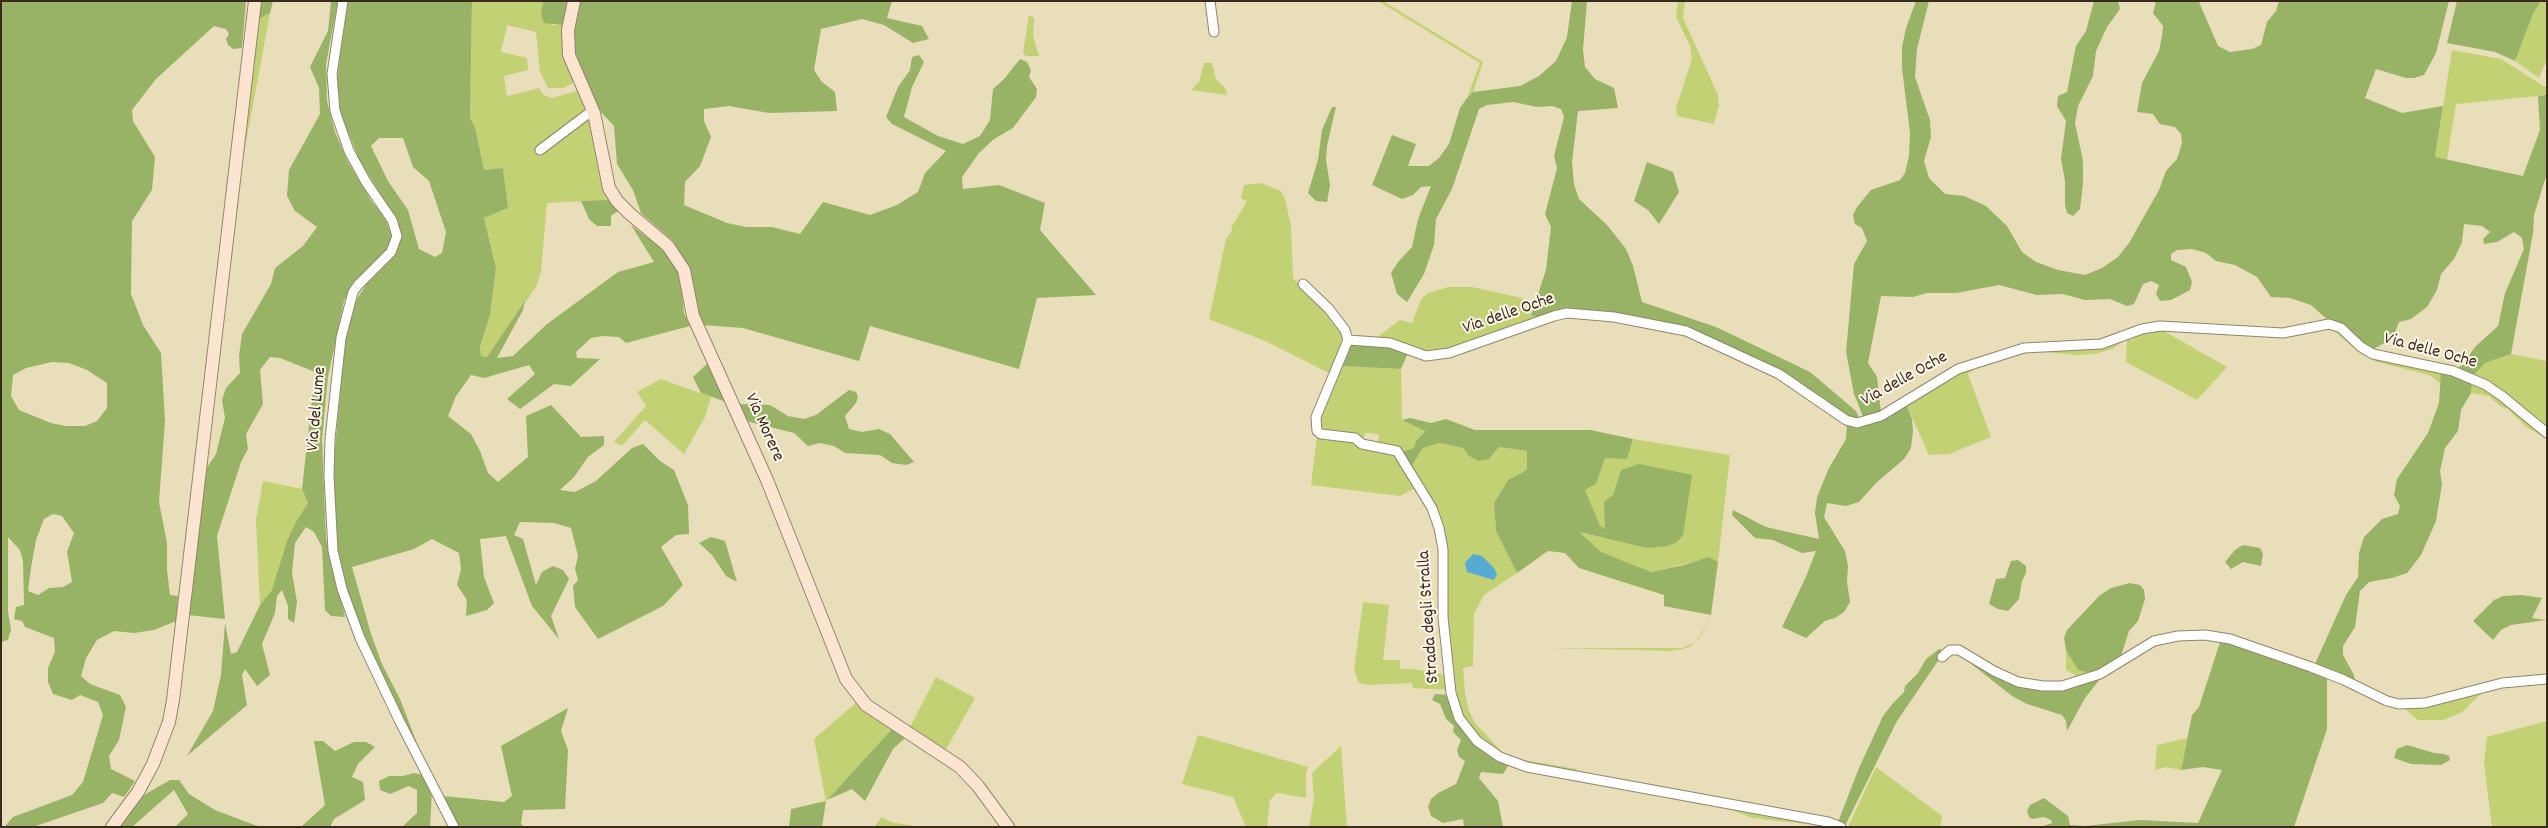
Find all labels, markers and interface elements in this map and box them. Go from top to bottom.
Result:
street label: Via delle Oche [1460,289,1558,341]
street label: Via delle Oche [2381,329,2479,375]
street label: Via delle Oche [1858,347,1952,413]
street label: Via del Lume [304,366,332,452]
street label: Via Morere [738,391,788,465]
street label: Strada degli Stralla [1415,550,1445,684]

